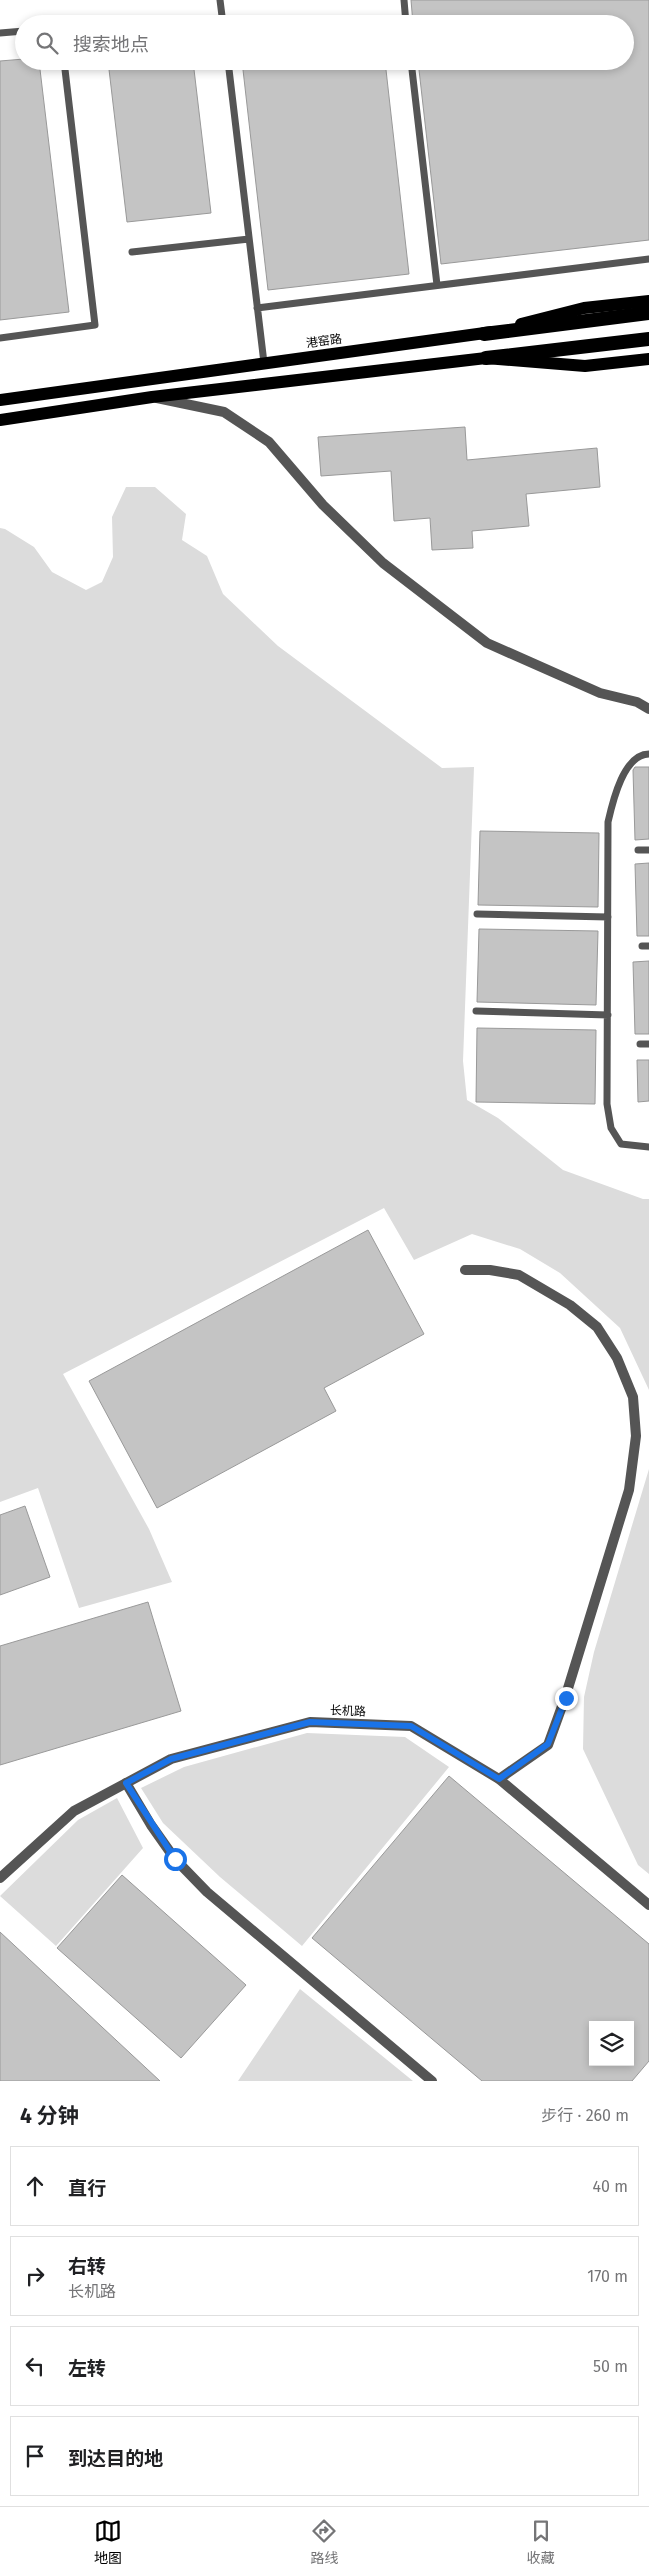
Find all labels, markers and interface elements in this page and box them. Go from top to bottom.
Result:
search box [15,15,634,70]
icon: search [33,29,61,57]
text: 搜索地点 [73,33,149,56]
street label: 港窑路 [305,332,343,350]
route end [555,1687,578,1710]
street label: 长机路 [330,1703,366,1719]
route start [164,1848,187,1871]
map controls [589,2021,634,2066]
button: layers [589,2021,634,2066]
text: 4 分钟 [20,2103,79,2129]
text: 步行 · 260 m [541,2106,629,2125]
icon: ahead [21,2172,49,2200]
text: 直行 [68,2177,106,2200]
text: 40 m [593,2177,628,2196]
text: 右转 [68,2255,106,2278]
icon: right [21,2262,49,2290]
text: 170 m [587,2267,628,2286]
text: 长机路 [68,2282,116,2301]
icon: left [21,2352,49,2380]
text: 左转 [68,2357,106,2380]
text: 50 m [593,2357,628,2376]
icon: arrive [21,2442,49,2470]
text: 到达目的地 [68,2447,163,2470]
tab: 地图 [94,2517,122,2567]
tab: 路线 [310,2517,338,2567]
tab: 收藏 [527,2517,555,2567]

